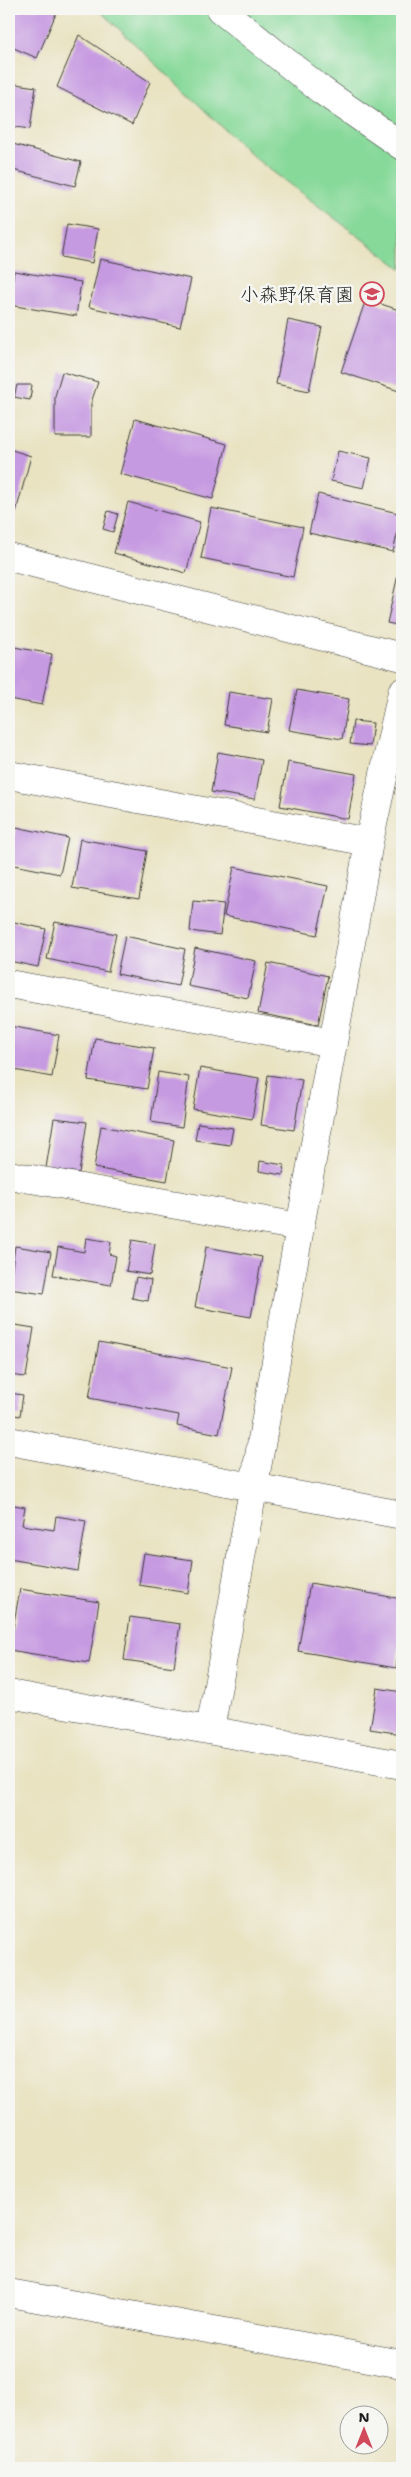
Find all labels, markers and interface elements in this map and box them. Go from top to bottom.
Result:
school or university icon: 小森野保育園 [359,281,385,307]
place label: 小森野保育園 [240,282,354,307]
north arrow [338,2404,388,2454]
text: N [358,2408,370,2426]

